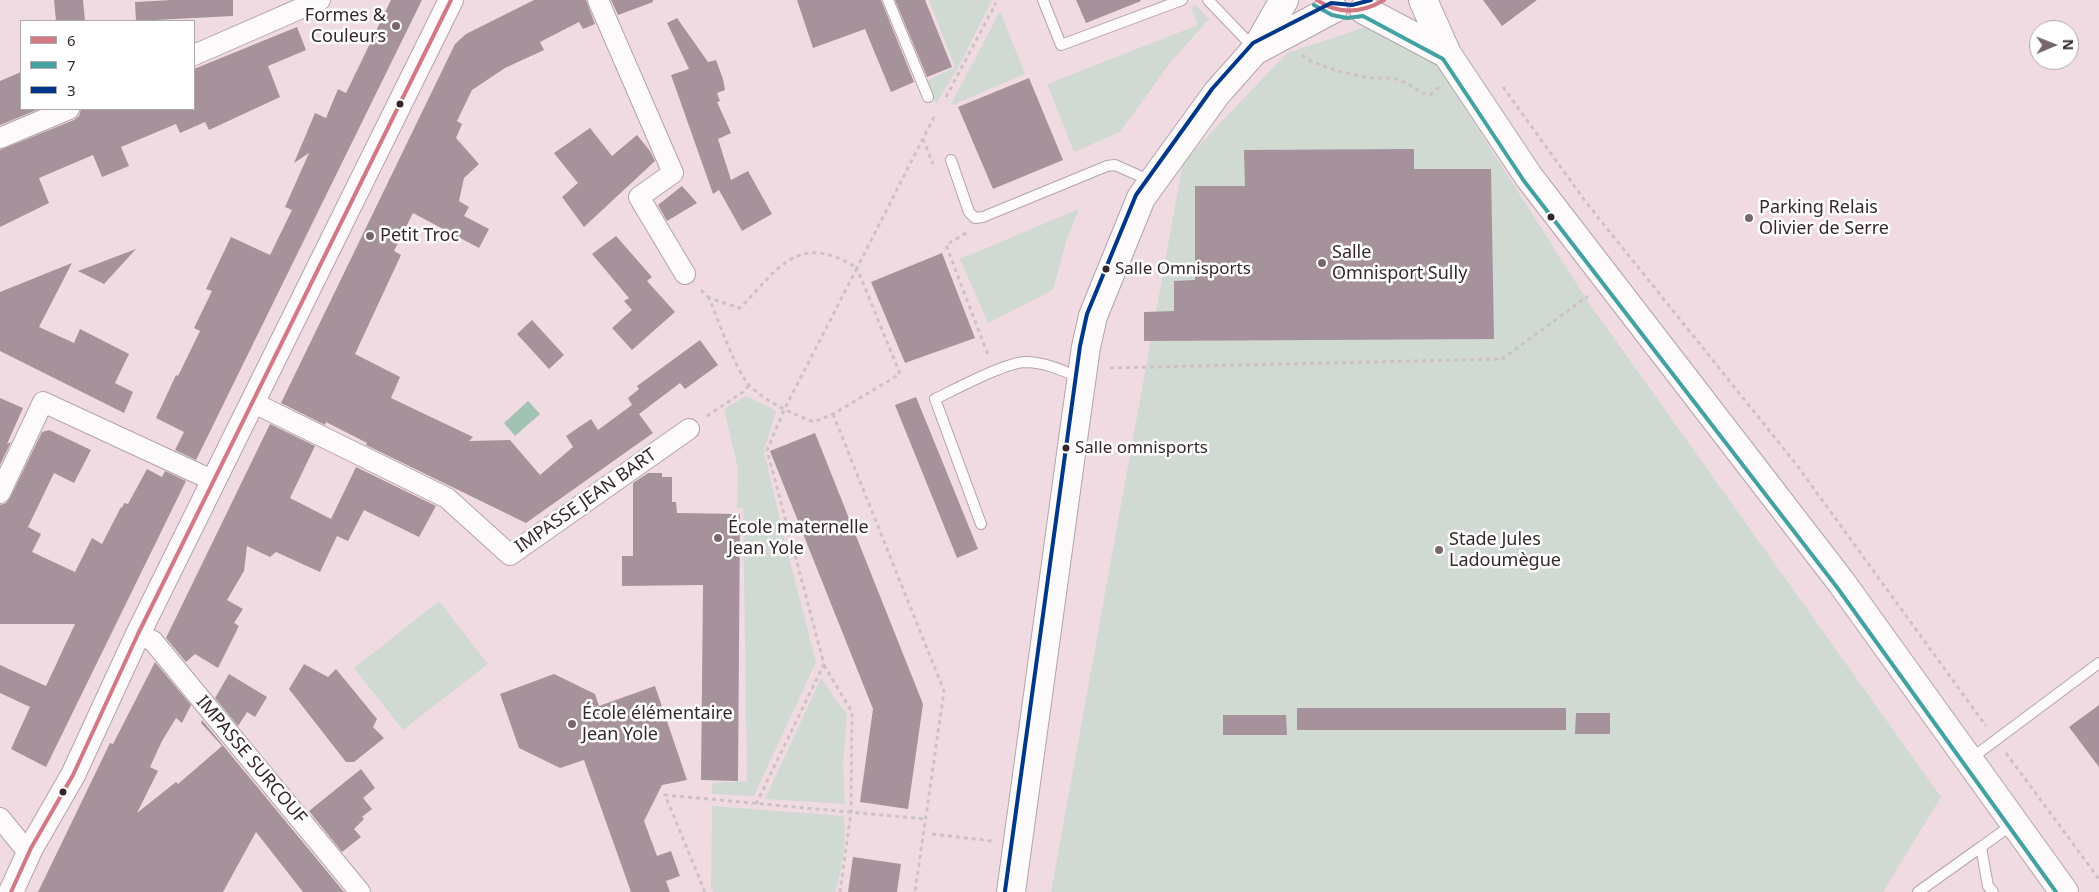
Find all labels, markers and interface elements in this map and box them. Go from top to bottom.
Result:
place label: Formes & Couleurs [305,5,386,48]
legend [20,20,195,110]
marker: Formes & Couleurs [390,20,402,32]
north arrow [2029,20,2079,70]
text: 6 [67,30,76,50]
text: N [2059,39,2078,51]
text: 7 [67,55,76,75]
text: 3 [67,80,76,100]
unlabelled marker [395,99,405,109]
place label: Parking Relais Olivier de Serre [1759,197,1889,240]
unlabelled marker [1546,212,1556,222]
marker: Parking Relais Olivier de Serre [1743,212,1755,224]
place label: Petit Troc [380,225,459,247]
marker: Petit Troc [364,230,376,242]
place label: Salle Omnisport Sully [1332,242,1467,284]
marker: Salle Omnisport Sully [1316,257,1328,269]
place label: Salle Omnisports [1115,259,1251,279]
marker: Salle Omnisports [1101,264,1111,274]
place label: Salle omnisports [1075,438,1208,458]
marker: Salle omnisports [1061,443,1071,453]
street label: IMPASSE JEAN BART [511,444,661,558]
place label: École maternelle Jean Yole [728,517,869,560]
place label: Stade Jules Ladoumègue [1449,529,1561,572]
marker: École maternelle Jean Yole [712,532,724,544]
marker: Stade Jules Ladoumègue [1433,544,1445,556]
street label: IMPASSE SURCOUF [191,692,311,828]
place label: École élémentaire Jean Yole [582,703,733,746]
marker: École élémentaire Jean Yole [566,718,578,730]
unlabelled marker [58,787,68,797]

